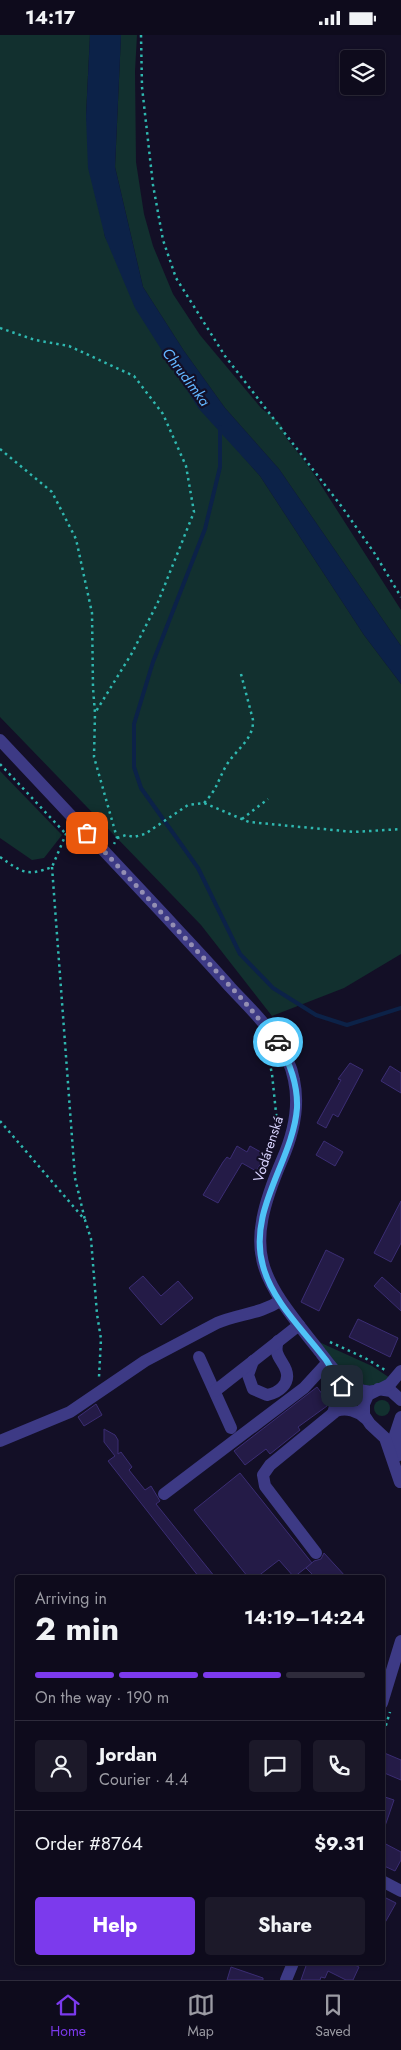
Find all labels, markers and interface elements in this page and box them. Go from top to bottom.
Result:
text: 14:17 [25,4,75,31]
map controls [340,50,385,95]
button: layers [340,50,385,95]
water label: Chrudimka [157,343,216,411]
pin [66,812,108,854]
icon: bag [73,819,101,847]
courier [253,1017,303,1067]
icon: car [264,1028,292,1056]
street label: Vodárenská [248,1113,288,1185]
pin [321,1365,363,1407]
icon: home [328,1372,356,1400]
text: Arriving in [35,1587,107,1610]
text: 14:19–14:24 [244,1604,365,1631]
text: 2 min [35,1606,119,1652]
text: On the way · 190 m [35,1686,169,1709]
button: person [35,1740,87,1792]
button: chat [249,1740,301,1792]
button: phone [313,1740,365,1792]
text: Jordan [99,1741,157,1768]
text: Courier · 4.4 [99,1768,188,1791]
text: Order #8764 [35,1830,143,1857]
text: $9.31 [314,1830,365,1857]
button: Help [35,1897,195,1955]
button: Share [205,1897,365,1955]
tab: Home [50,1991,86,2041]
tab: Map [187,1991,215,2041]
tab: Saved [315,1991,351,2041]

